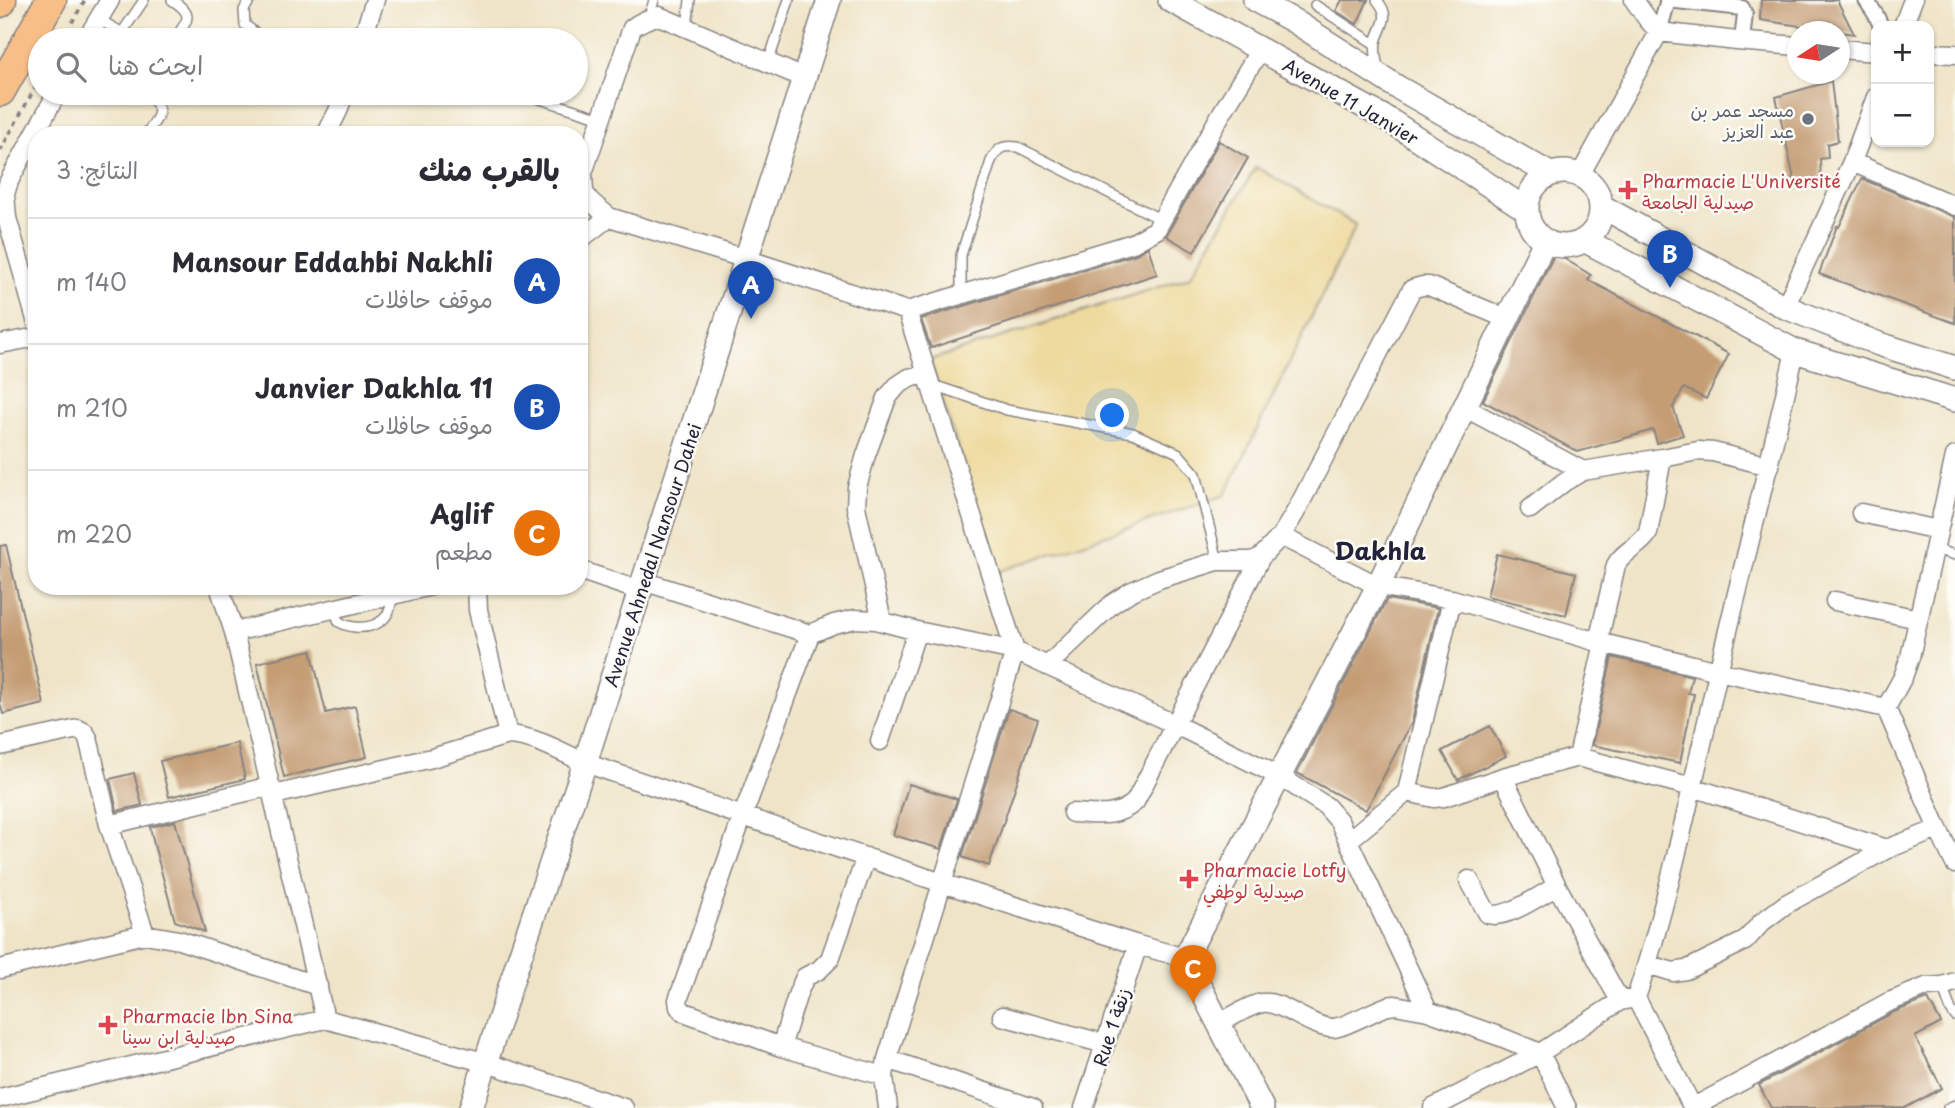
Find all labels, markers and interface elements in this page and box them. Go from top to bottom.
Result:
north arrow [1787,21,1850,84]
map controls [1871,21,1934,147]
button: + [1871,21,1934,84]
search box [28,28,588,105]
text: ابحث هنا [108,45,203,84]
icon: search [52,48,90,86]
street label: Avenue 11 Janvier [1278,51,1425,151]
button: − [1871,84,1934,147]
place label: مسجد عمر بن عبد العزيز [1690,96,1794,144]
marker: مسجد عمر بن عبد العزيز [1800,111,1816,127]
text: بالقرب منك [419,146,560,191]
text: النتائج: 3 [56,152,138,187]
place label: Pharmacie L'Université صيدلية الجامعة [1642,167,1841,215]
marker: Pharmacie L'Université صيدلية الجامعة [1620,182,1636,198]
pin: B [1647,230,1693,288]
text: Mansour Eddahbi Nakhli [172,242,493,281]
pin: A [728,261,774,319]
text: 140 m [56,264,127,299]
text: A [528,264,546,299]
text: موقف حافلات [365,281,493,316]
text: 11 Janvier Dakhla [255,368,493,407]
text: 210 m [56,390,128,425]
text: B [529,390,545,425]
your location [1095,398,1129,432]
text: موقف حافلات [365,407,493,442]
street label: Avenue Ahnedal Nansour Dahei [597,420,707,690]
text: Aglif [430,494,493,533]
text: 220 m [56,516,132,551]
text: C [528,516,546,551]
district label: Dakhla [1334,532,1427,568]
text: مطعم [435,533,493,568]
place label: Pharmacie Lotfy صيدلية لوطفي [1203,856,1346,908]
marker: Pharmacie Lotfy صيدلية لوطفي [1181,871,1197,887]
pin: C [1170,945,1216,1003]
street label: Rue 1 زنقة [1086,984,1136,1070]
place label: Pharmacie Ibn Sina صيدلية ابن سينا [122,1002,293,1050]
marker: Pharmacie Ibn Sina صيدلية ابن سينا [100,1017,116,1033]

